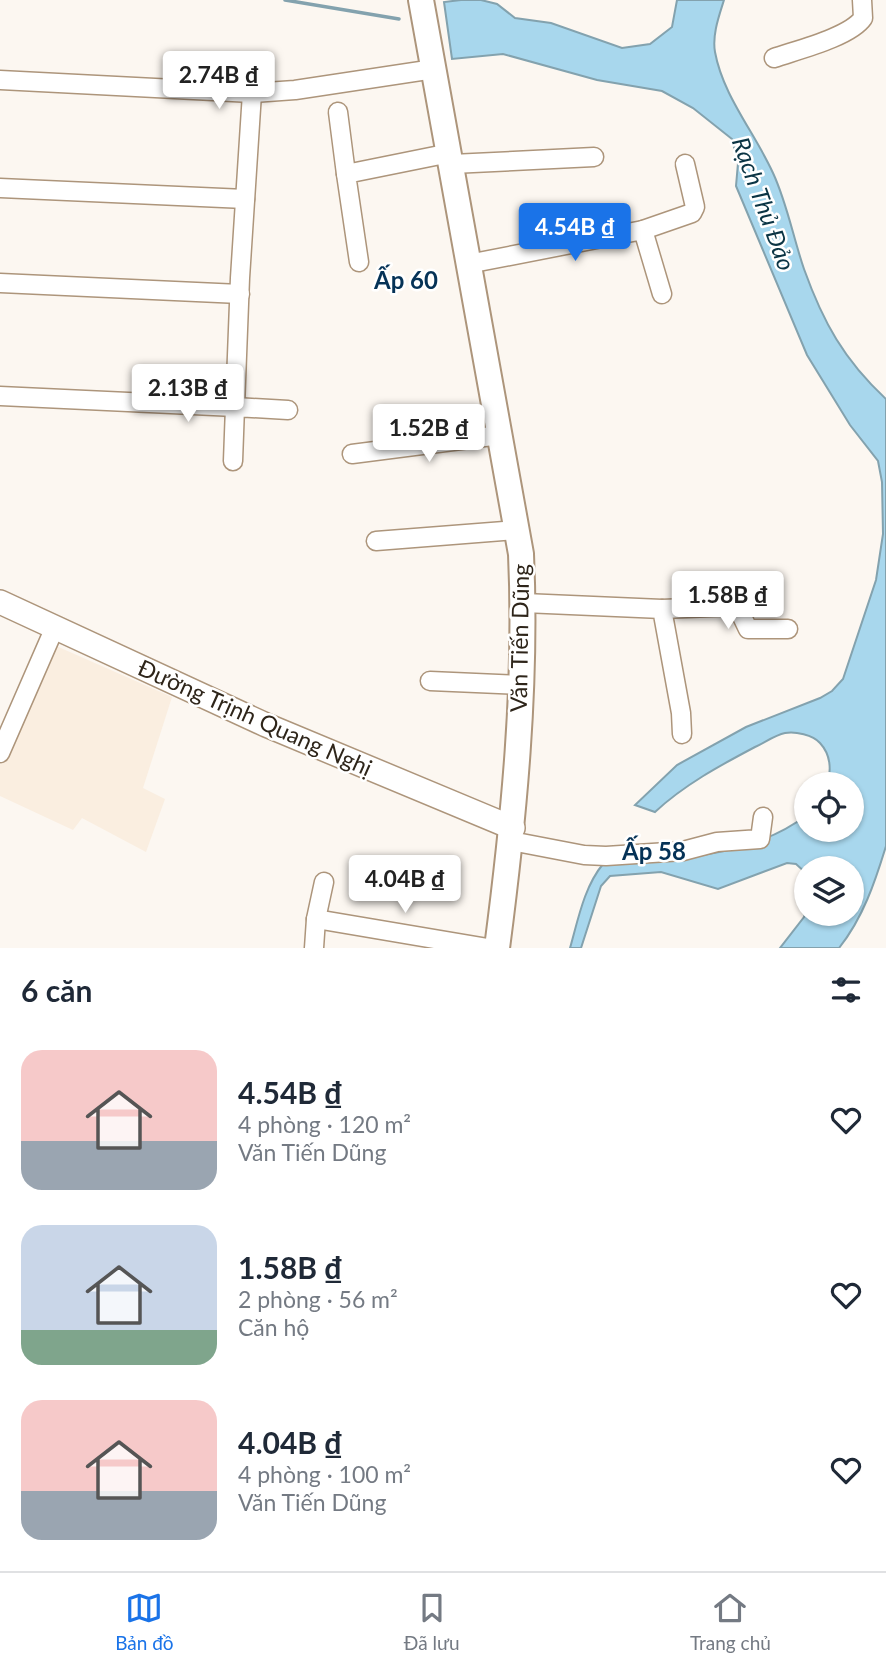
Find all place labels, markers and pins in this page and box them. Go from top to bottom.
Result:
pin: 2.74B ₫ [154,52,284,111]
pin: 4.54B ₫ [510,204,640,263]
pin: 2.13B ₫ [123,364,253,424]
pin: 1.52B ₫ [364,405,494,464]
pin: 1.58B ₫ [663,572,793,631]
pin: 4.04B ₫ [340,856,470,915]

